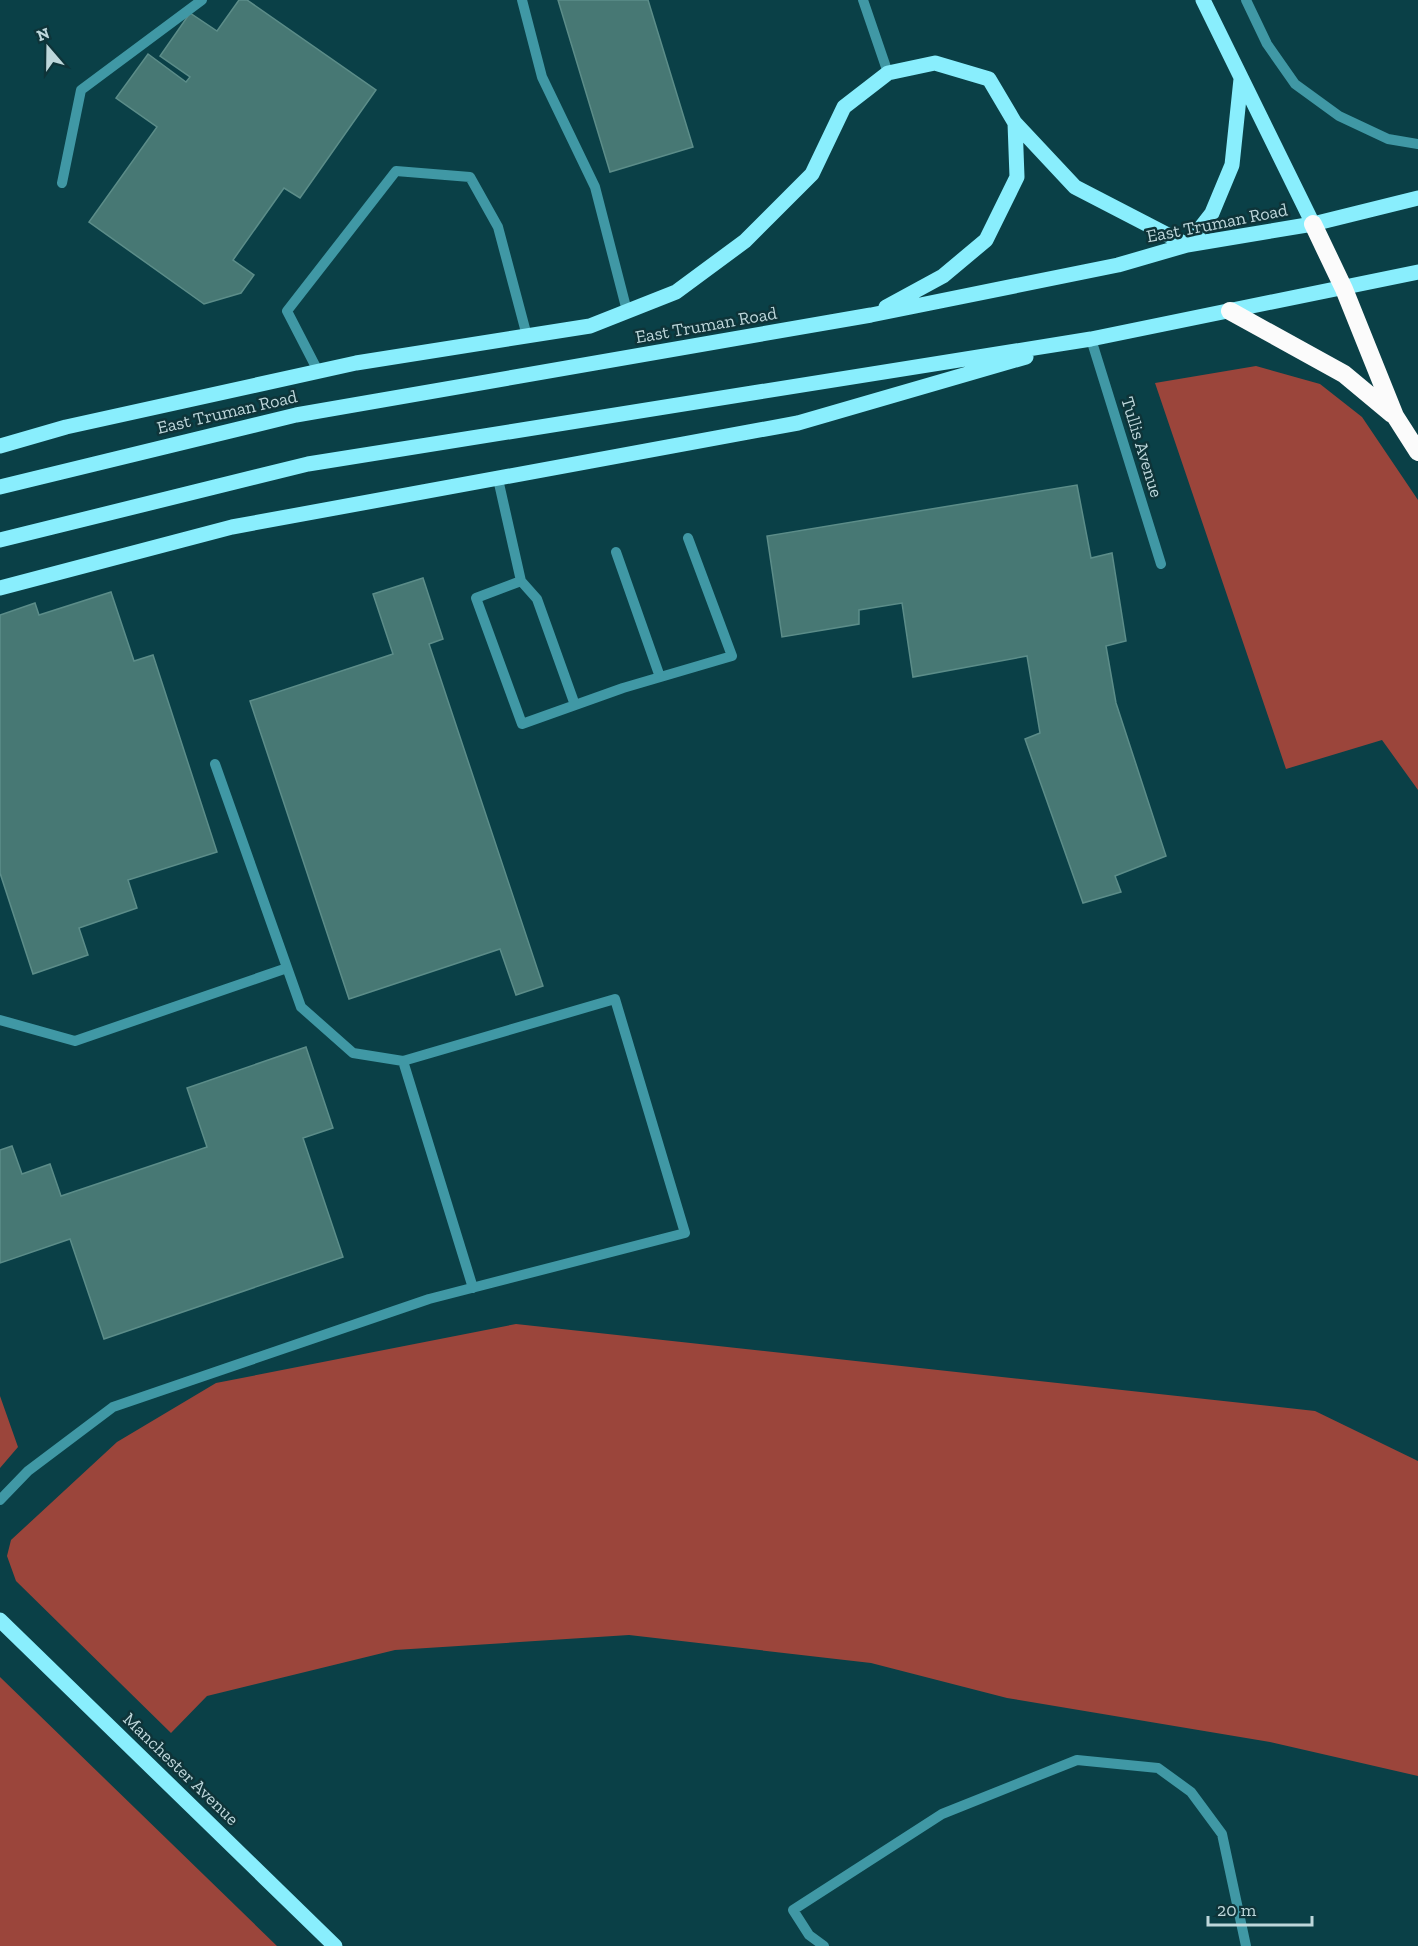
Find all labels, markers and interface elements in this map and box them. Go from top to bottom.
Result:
north arrow [18,18,78,78]
text: N [34,23,52,45]
street label: East Truman Road [1144,198,1290,247]
street label: East Truman Road [633,302,779,348]
street label: East Truman Road [155,385,299,439]
street label: Tullis Avenue [1116,394,1168,500]
street label: Manchester Avenue [119,1708,243,1830]
scale bar [1208,1889,1312,1927]
text: 20 m [1217,1899,1257,1921]

